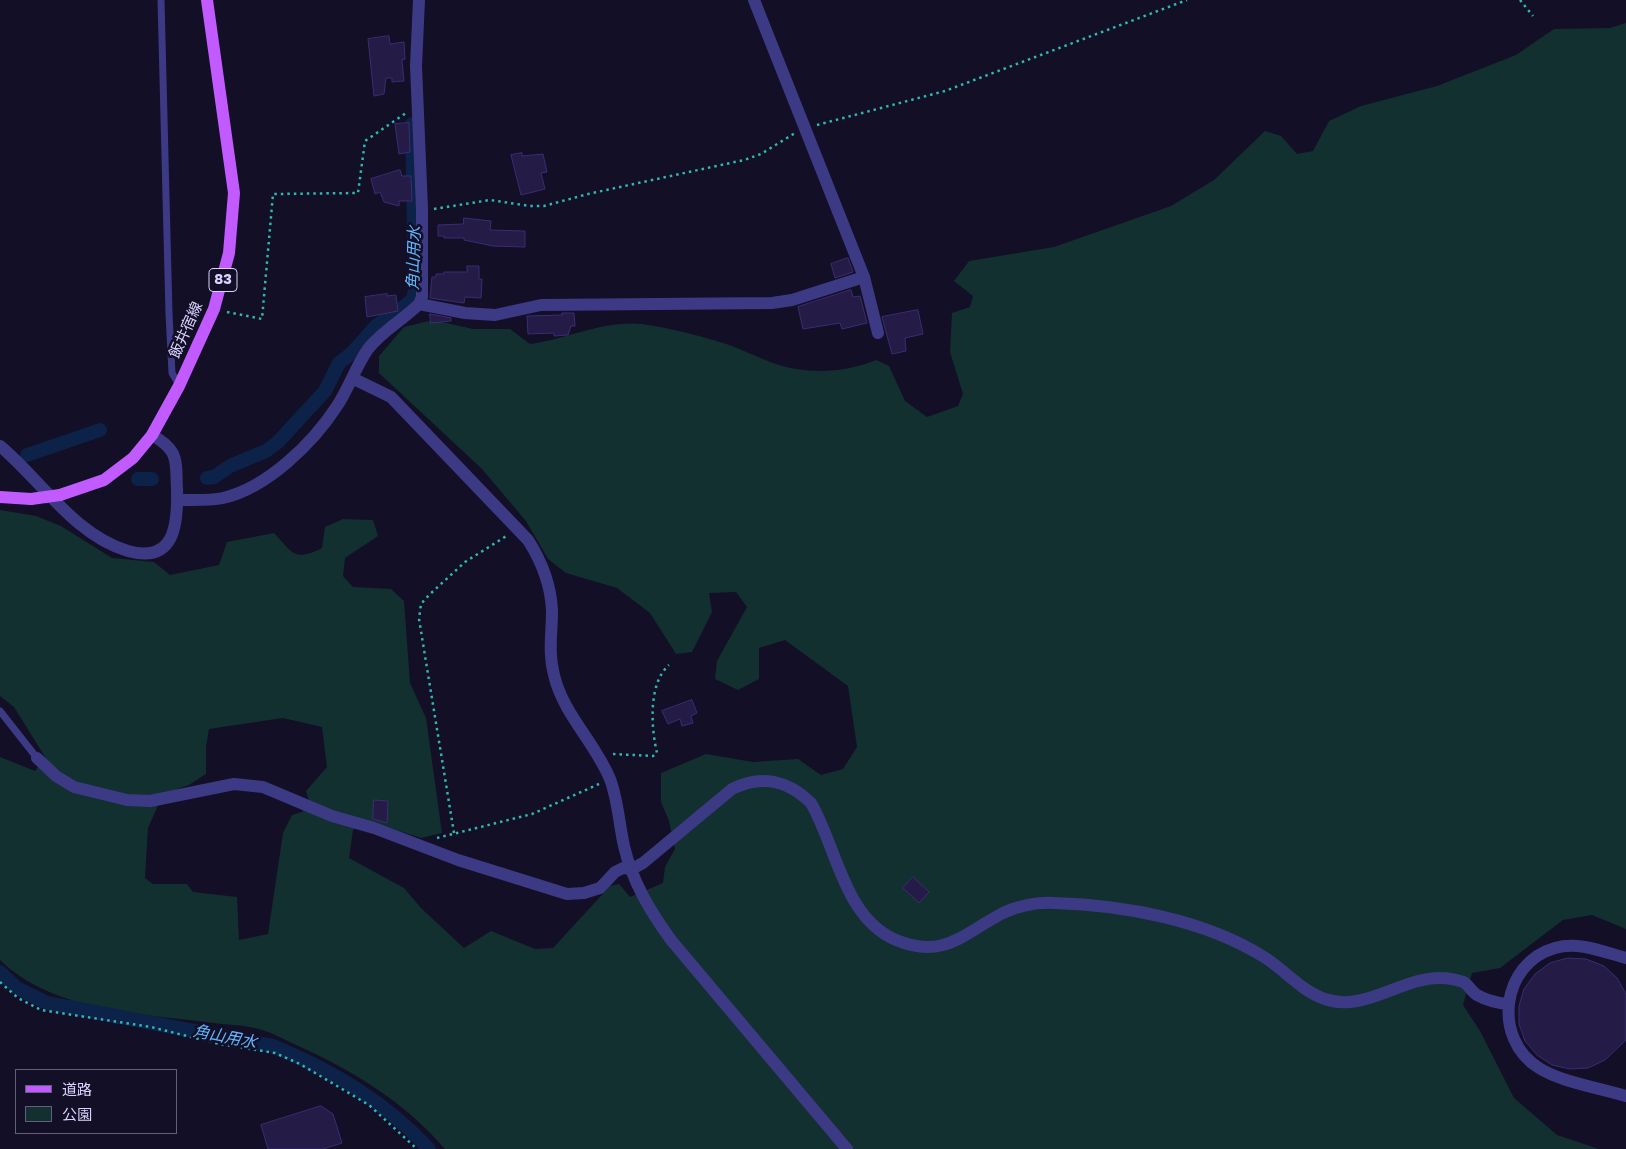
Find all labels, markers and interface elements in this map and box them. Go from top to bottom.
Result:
water label: 角山用水 [403,226,425,290]
road number: 83 [209,268,237,292]
street label: 飯井宿線 [166,299,206,361]
water label: 角山用水 [192,1021,258,1053]
legend [15,1069,178,1134]
text: 道路 [62,1080,92,1098]
text: 公園 [62,1105,92,1123]

